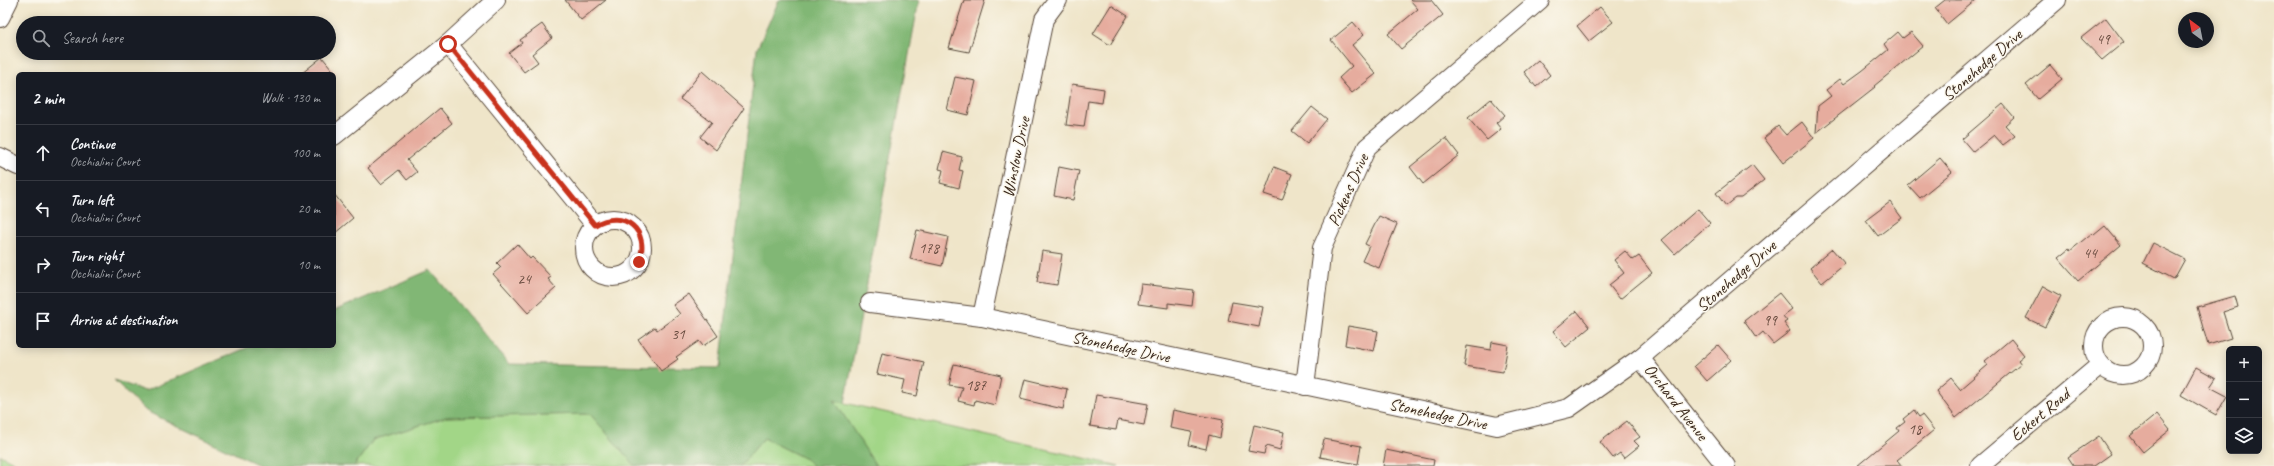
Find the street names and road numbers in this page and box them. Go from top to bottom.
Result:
street label: Stonehedge Drive [1938,24,2027,105]
street label: Winslow Drive [997,114,1035,199]
street label: Pickens Drive [1323,149,1374,229]
street label: Stonehedge Drive [1692,235,1781,316]
street label: Stonehedge Drive [1070,326,1173,368]
street label: Orchard Avenue [1639,359,1713,446]
street label: Eckert Road [2006,382,2077,446]
street label: Stonehedge Drive [1387,393,1490,435]

